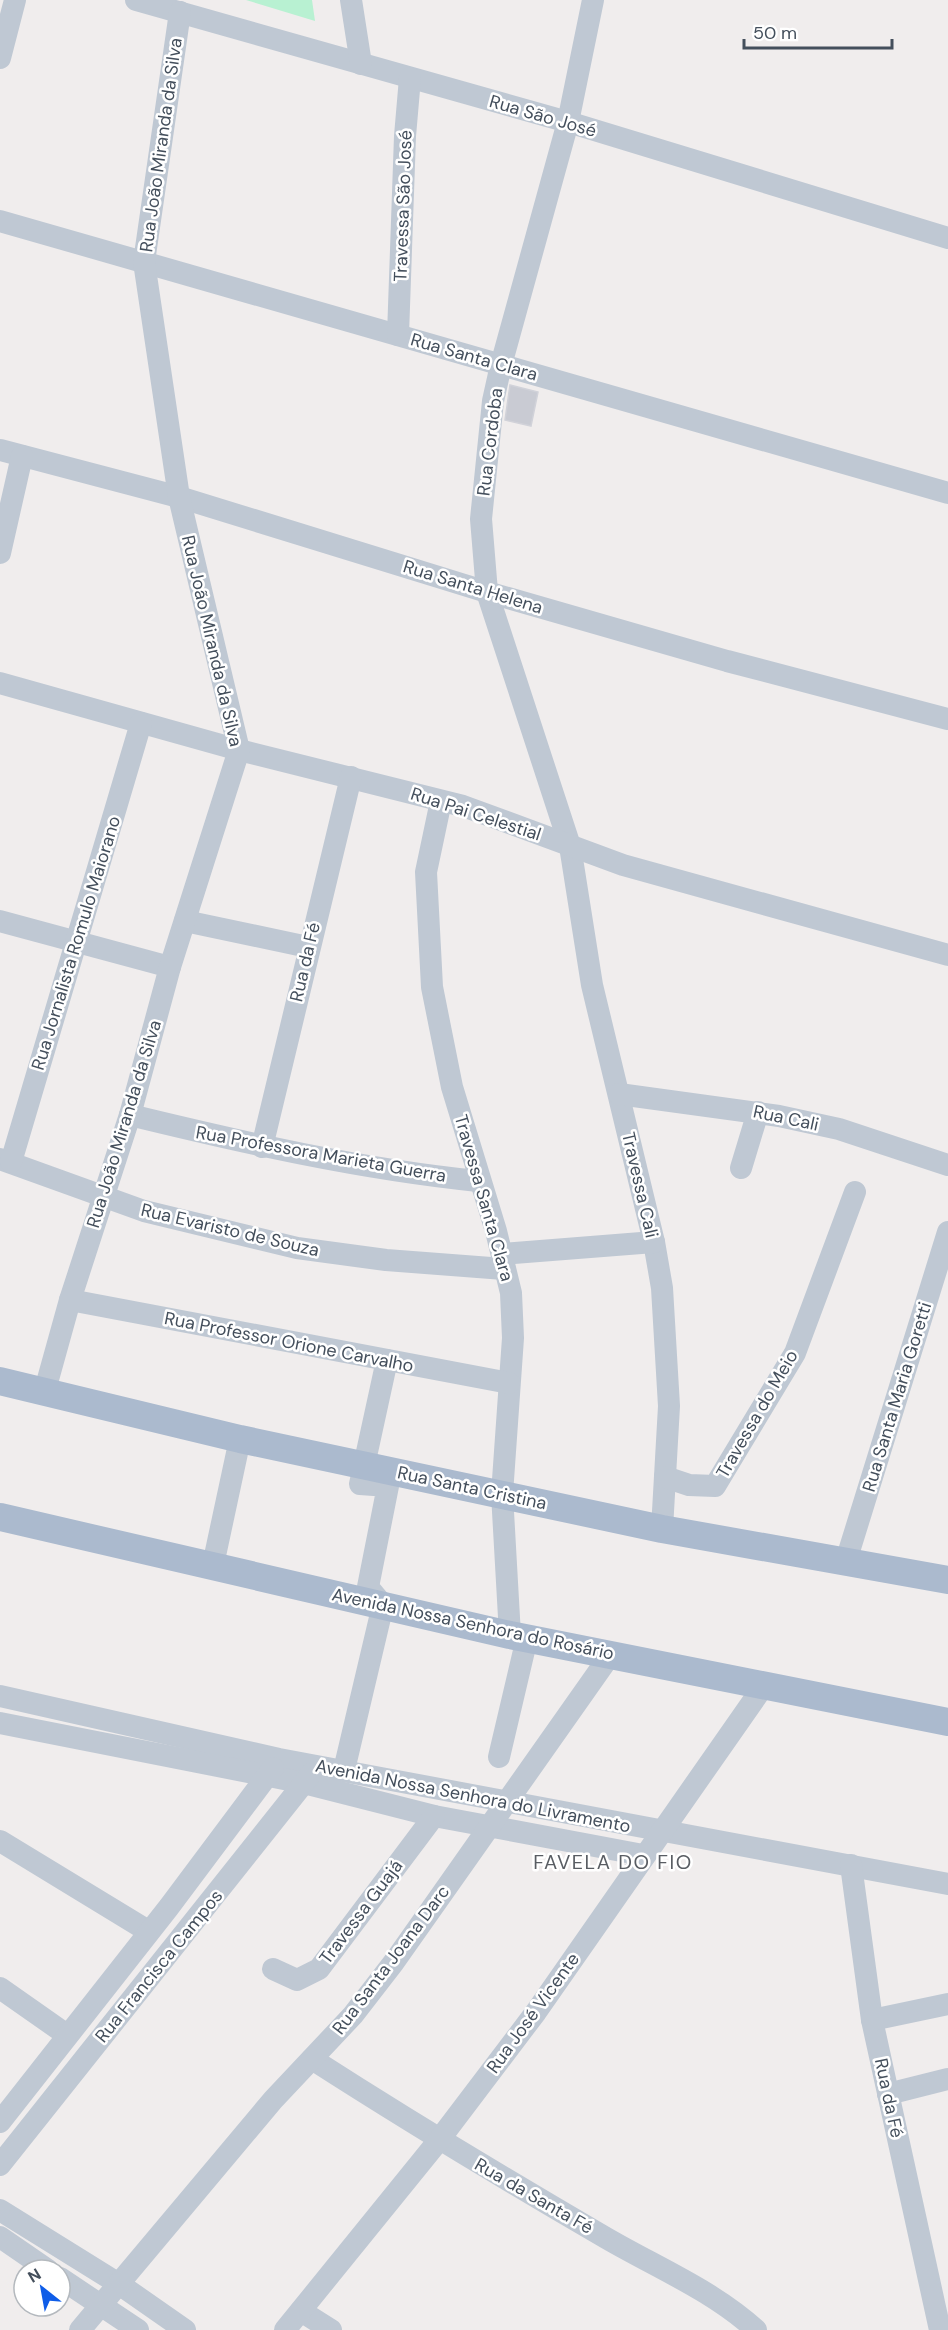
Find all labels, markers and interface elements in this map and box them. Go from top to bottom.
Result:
scale bar [744,12,892,50]
text: 50 m [753,21,797,45]
street label: Rua João Miranda da Silva [134,36,188,254]
street label: Rua São José [487,89,599,143]
street label: Travessa São José [388,130,418,282]
street label: Rua Santa Clara [408,327,540,387]
street label: Rua Cordoba [471,387,509,497]
street label: Rua João Miranda da Silva [176,533,248,749]
street label: Rua Santa Helena [400,554,546,620]
street label: Rua Pai Celestial [408,782,544,846]
street label: Rua Jornalista Romulo Maiorano [26,813,126,1073]
street label: Rua da Fé [284,920,326,1004]
street label: Rua João Miranda da Silva [81,1017,167,1231]
street label: Rua Cali [751,1099,821,1137]
street label: Travessa Santa Clara [449,1112,519,1284]
street label: Rua Professora Marieta Guerra [194,1120,448,1188]
street label: Travessa Cali [616,1130,664,1240]
street label: Rua Evaristo de Souza [139,1198,321,1262]
street label: Rua Santa Maria Goretti [857,1299,937,1495]
street label: Rua Professor Orione Carvalho [162,1306,416,1378]
street label: Travessa do Meio [711,1346,803,1482]
street label: Rua Santa Cristina [395,1460,549,1516]
street label: Avenida Nossa Senhora do Rosário [330,1582,616,1666]
street label: Avenida Nossa Senhora do Livramento [313,1754,633,1838]
district label: FAVELA DO FIO [533,1849,693,1875]
street label: Travessa Guajá [314,1855,408,1969]
street label: Rua Santa Joana Darc [327,1881,455,2039]
street label: Rua Francisca Campos [90,1885,228,2047]
street label: Rua José Vicente [481,1948,585,2078]
street label: Rua da Fé [869,2056,909,2140]
street label: Rua da Santa Fé [470,2152,598,2240]
north arrow [12,2258,72,2318]
text: N [24,2264,45,2288]

